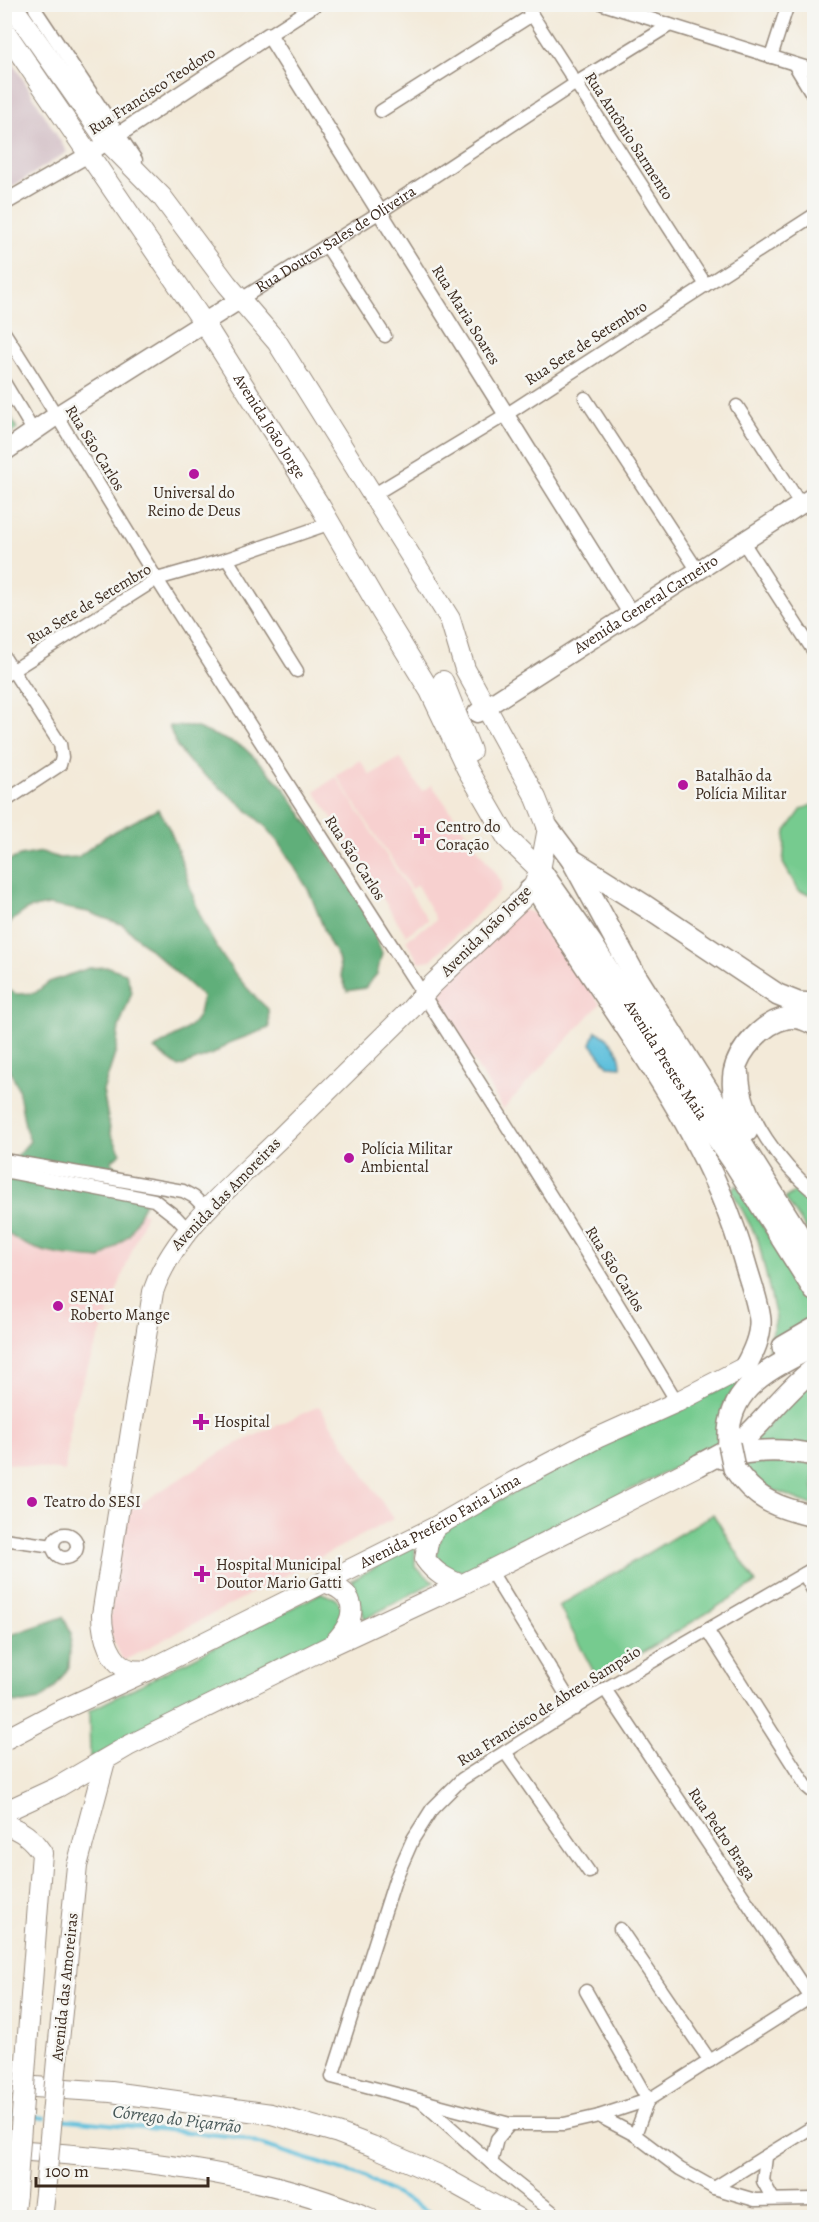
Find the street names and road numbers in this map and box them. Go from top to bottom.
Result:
street label: Rua Francisco Teodoro [84,42,220,140]
street label: Rua Antônio Sarmento [579,68,679,204]
street label: Rua Doutor Sales de Oliveira [251,180,421,298]
street label: Rua Maria Soares [427,261,505,369]
street label: Rua Sete de Setembro [521,295,651,391]
street label: Avenida João Jorge [227,369,311,483]
street label: Rua São Carlos [60,401,130,495]
street label: Avenida General Carneiro [569,550,722,659]
street label: Rua Sete de Setembro [23,558,155,650]
street label: Rua São Carlos [319,811,391,905]
street label: Avenida João Jorge [435,881,536,982]
street label: Avenida Prestes Maia [618,995,713,1125]
street label: Avenida das Amoreiras [166,1133,286,1256]
street label: Rua São Carlos [580,1222,650,1316]
street label: Avenida Prefeito Faria Lima [355,1469,525,1574]
street label: Rua Francisco de Abreu Sampaio [453,1640,645,1772]
street label: Rua Pedro Braga [683,1783,762,1885]
street label: Avenida das Amoreiras [46,1912,84,2063]

